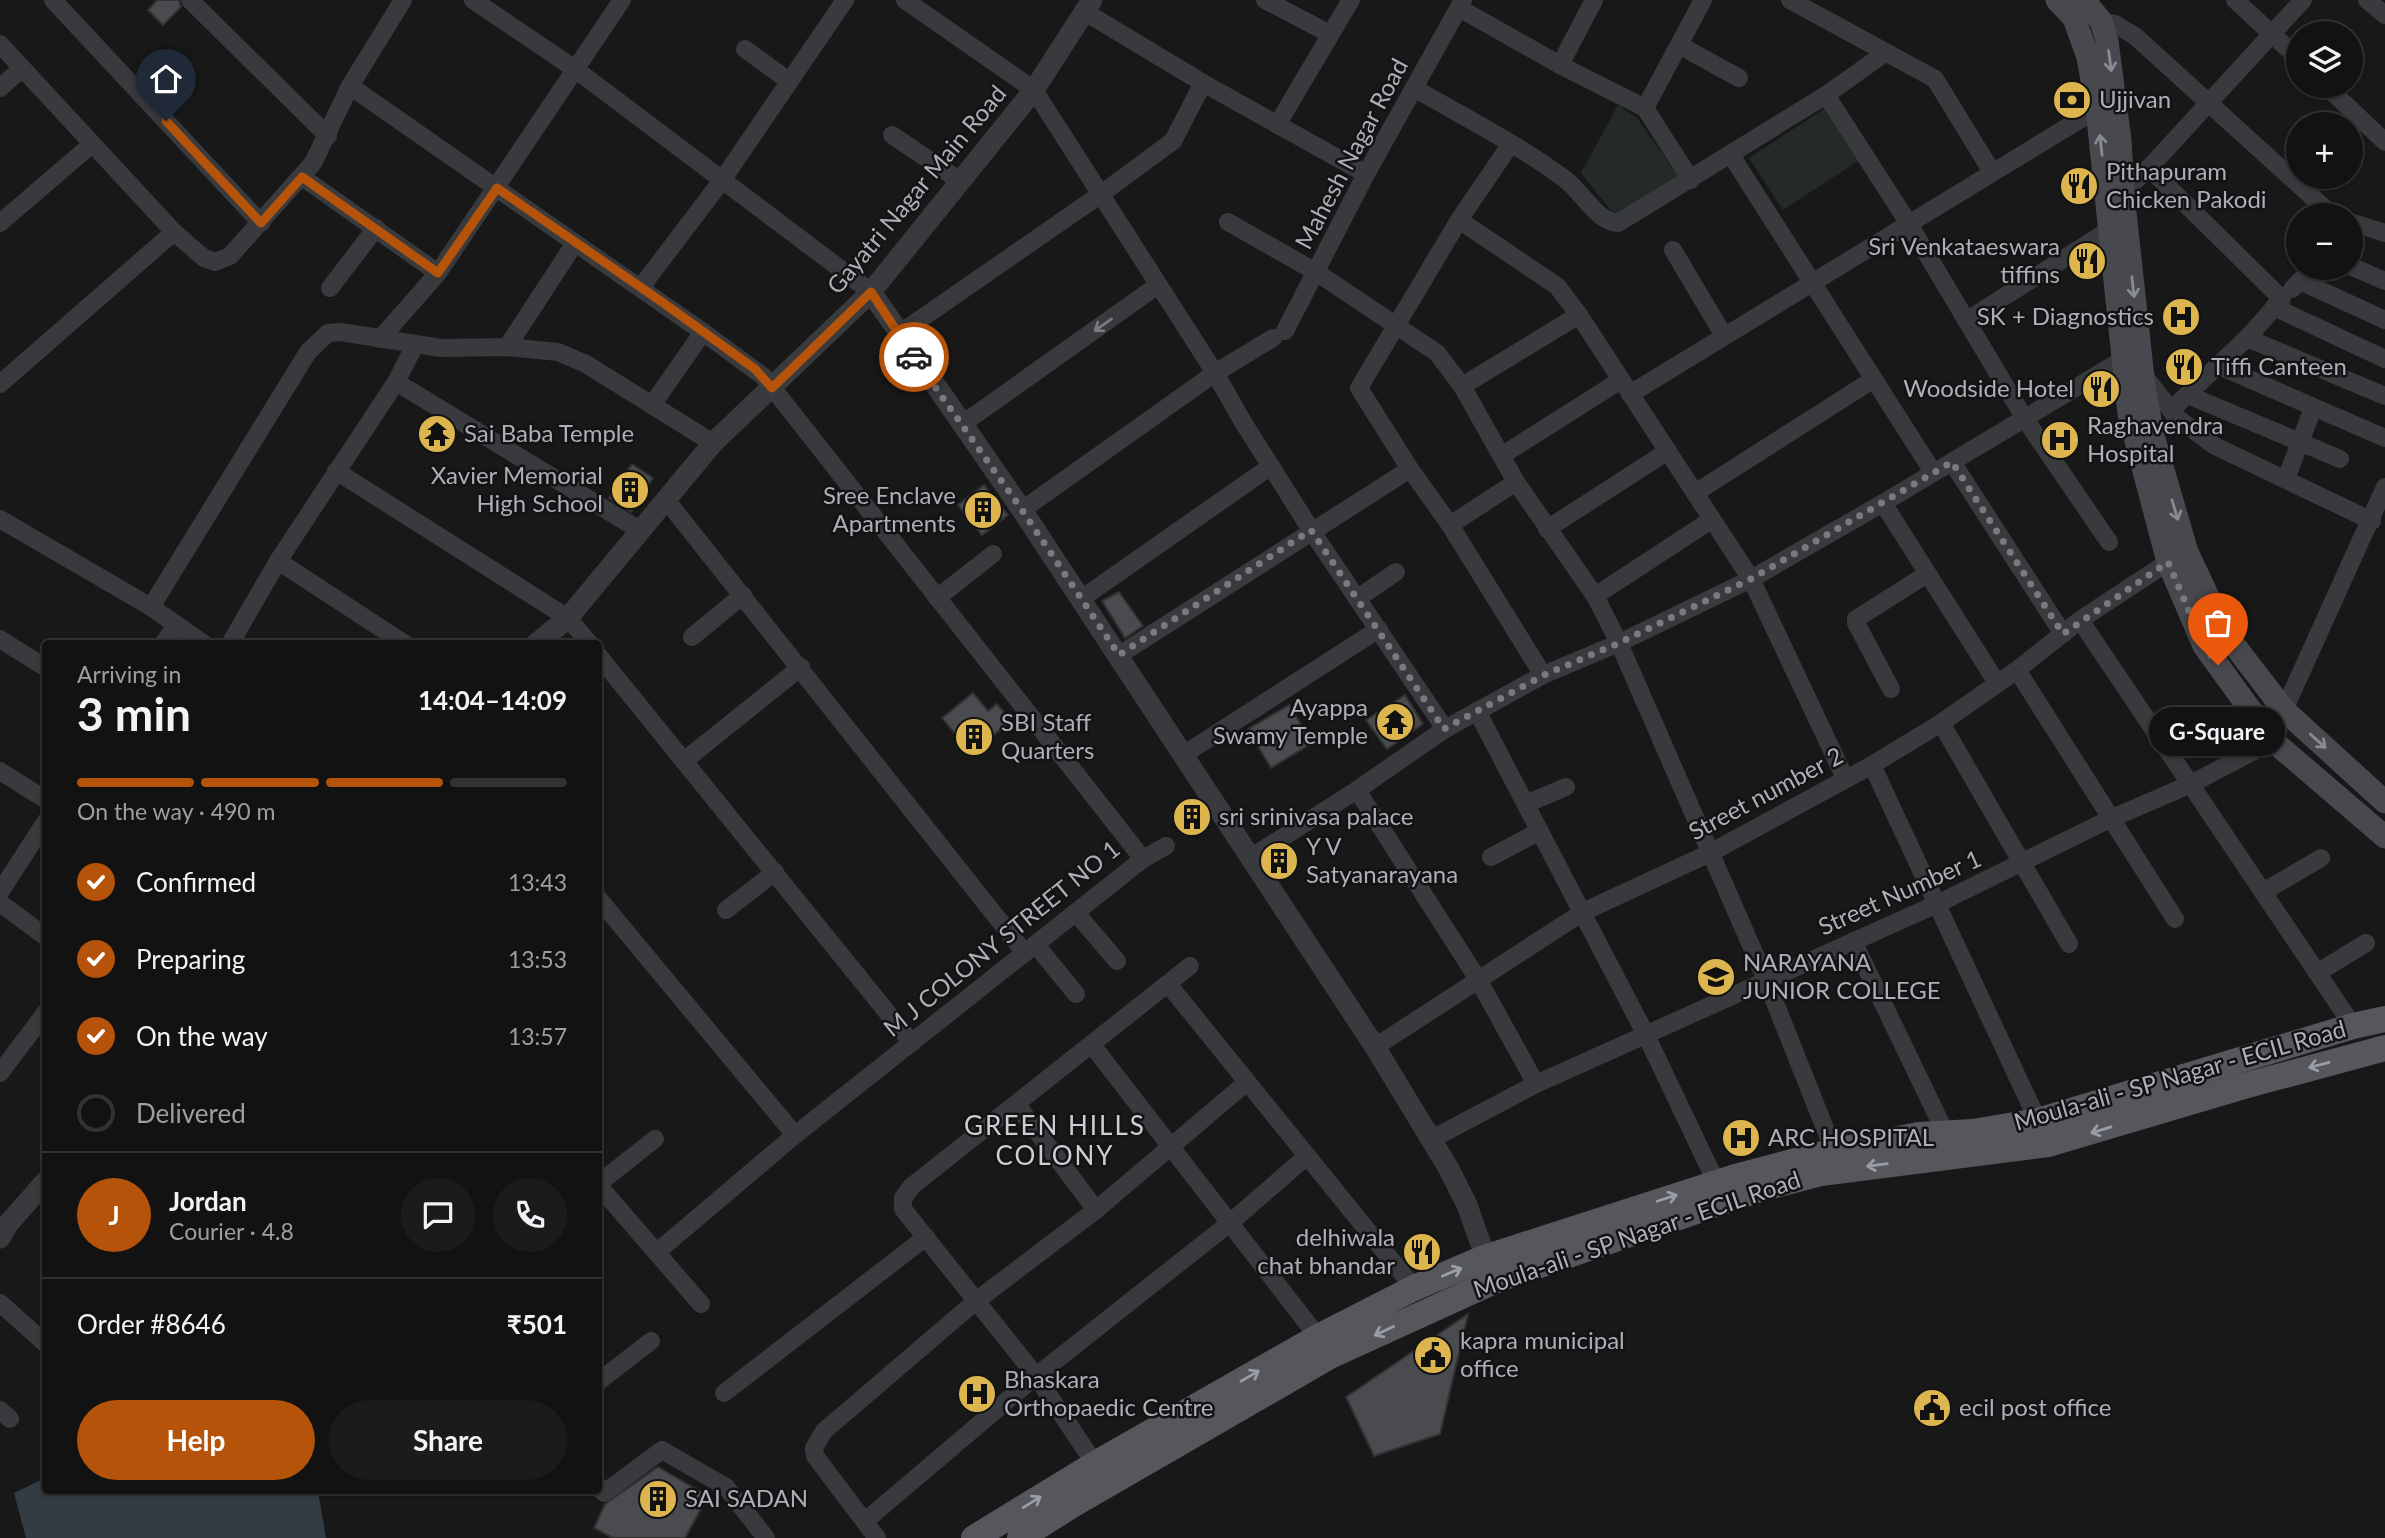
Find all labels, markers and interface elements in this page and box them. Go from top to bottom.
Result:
map controls [2286,21,2363,280]
button: layers [2286,21,2363,98]
pin [136,49,196,121]
one-way arrow [2103,49,2116,72]
street label: Mahesh Nagar Road [1288,53,1413,254]
icon: home [147,60,185,98]
street label: Gayatri Nagar Main Road [820,79,1012,299]
bank icon: Ujjivan [2051,79,2093,121]
place label: Ujjivan [2099,84,2171,113]
button: + [2286,112,2363,189]
one-way arrow [2094,134,2107,157]
place label: Pithapuram Chicken Pakodi [2106,156,2267,213]
restaurant icon: Pithapuram Chicken Pakodi [2058,165,2100,207]
button: − [2286,203,2363,280]
place label: Sri Venkataeswara tiffins [1868,231,2060,288]
restaurant icon: Sri Venkataeswara tiffins [2066,240,2108,282]
one-way arrow [2127,275,2140,298]
hospital icon: SK + Diagnostics [2160,296,2202,338]
place label: SK + Diagnostics [1977,301,2154,330]
one-way arrow [1094,318,1113,332]
courier [879,322,949,392]
icon: car [895,338,933,376]
restaurant icon: Tiffi Canteen [2163,346,2205,388]
place label: Tiffi Canteen [2211,351,2347,380]
restaurant icon: Woodside Hotel [2080,368,2122,410]
place label: Woodside Hotel [1903,373,2074,402]
place label: Raghavendra Hospital [2087,410,2223,467]
temple icon: Sai Baba Temple [416,413,458,455]
place label: Sai Baba Temple [464,418,634,447]
hospital icon: Raghavendra Hospital [2039,419,2081,461]
place label: Xavier Memorial High School [431,460,603,517]
building icon: Xavier Memorial High School [609,469,651,511]
place label: Sree Enclave Apartments [823,480,956,537]
building icon: Sree Enclave Apartments [962,489,1004,531]
one-way arrow [2169,499,2182,521]
pin [2188,593,2248,665]
icon: bag [2199,604,2237,642]
text: Arriving in [77,660,181,688]
text: 14:04–14:09 [418,684,567,716]
text: 3 min [77,686,191,741]
place label: Ayappa Swamy Temple [1213,692,1368,749]
temple icon: Ayappa Swamy Temple [1374,701,1416,743]
place label: SBI Staff Quarters [1001,707,1094,764]
callout: G-Square [2150,707,2286,756]
building icon: SBI Staff Quarters [953,716,995,758]
text: G-Square [2169,717,2265,745]
one-way arrow [2309,733,2327,749]
street label: Street number 2 [1683,740,1847,845]
building icon: sri srinivasa palace [1171,796,1213,838]
text: On the way · 490 m [77,797,276,825]
place label: sri srinivasa palace [1219,801,1413,830]
place label: Y V Satyanarayana [1306,831,1458,888]
street label: M J COLONY STREET NO 1 [877,834,1125,1042]
building icon: Y V Satyanarayana [1258,840,1300,882]
street label: Street Number 1 [1814,843,1985,940]
icon: check [77,863,115,901]
text: Confirmed [136,866,256,898]
text: 13:43 [508,868,567,896]
icon: check [77,940,115,978]
text: Preparing [136,943,245,975]
text: 13:53 [508,945,567,973]
place label: NARAYANA JUNIOR COLLEGE [1743,947,1941,1004]
school or university icon: NARAYANA JUNIOR COLLEGE [1695,956,1737,998]
street label: Moula-ali - SP Nagar - ECIL Road [2010,1013,2349,1136]
icon: check [77,1017,115,1055]
text: On the way [136,1020,268,1052]
text: 13:57 [508,1022,567,1050]
one-way arrow [2308,1059,2331,1072]
text: Delivered [136,1097,246,1129]
district label: GREEN HILLS COLONY [964,1109,1146,1171]
hospital icon: ARC HOSPITAL [1720,1117,1762,1159]
place label: ARC HOSPITAL [1768,1122,1934,1151]
one-way arrow [2090,1125,2112,1138]
one-way arrow [1866,1159,1889,1172]
street label: Moula-ali - SP Nagar - ECIL Road [1469,1164,1804,1303]
button: chat [401,1178,475,1252]
button: phone [493,1178,567,1252]
text: Jordan [169,1185,247,1217]
one-way arrow [1656,1191,1678,1204]
text: J [108,1199,120,1231]
text: Courier · 4.8 [169,1217,294,1245]
place label: delhiwala chat bhandar [1257,1222,1395,1279]
restaurant icon: delhiwala chat bhandar [1401,1231,1443,1273]
one-way arrow [1441,1265,1462,1278]
text: Order #8646 [77,1308,226,1340]
text: ₹501 [507,1308,567,1340]
one-way arrow [1374,1325,1395,1338]
place label: kapra municipal office [1460,1325,1625,1382]
public building icon: kapra municipal office [1412,1334,1454,1376]
place label: Bhaskara Orthopaedic Centre [1004,1364,1213,1421]
one-way arrow [1239,1368,1259,1382]
hospital icon: Bhaskara Orthopaedic Centre [956,1373,998,1415]
public building icon: ecil post office [1911,1387,1953,1429]
place label: ecil post office [1959,1392,2111,1421]
button: Help [77,1400,315,1480]
button: Share [329,1400,567,1480]
building icon: SAI SADAN [637,1478,679,1520]
place label: SAI SADAN [685,1483,808,1512]
one-way arrow [1021,1495,1041,1509]

